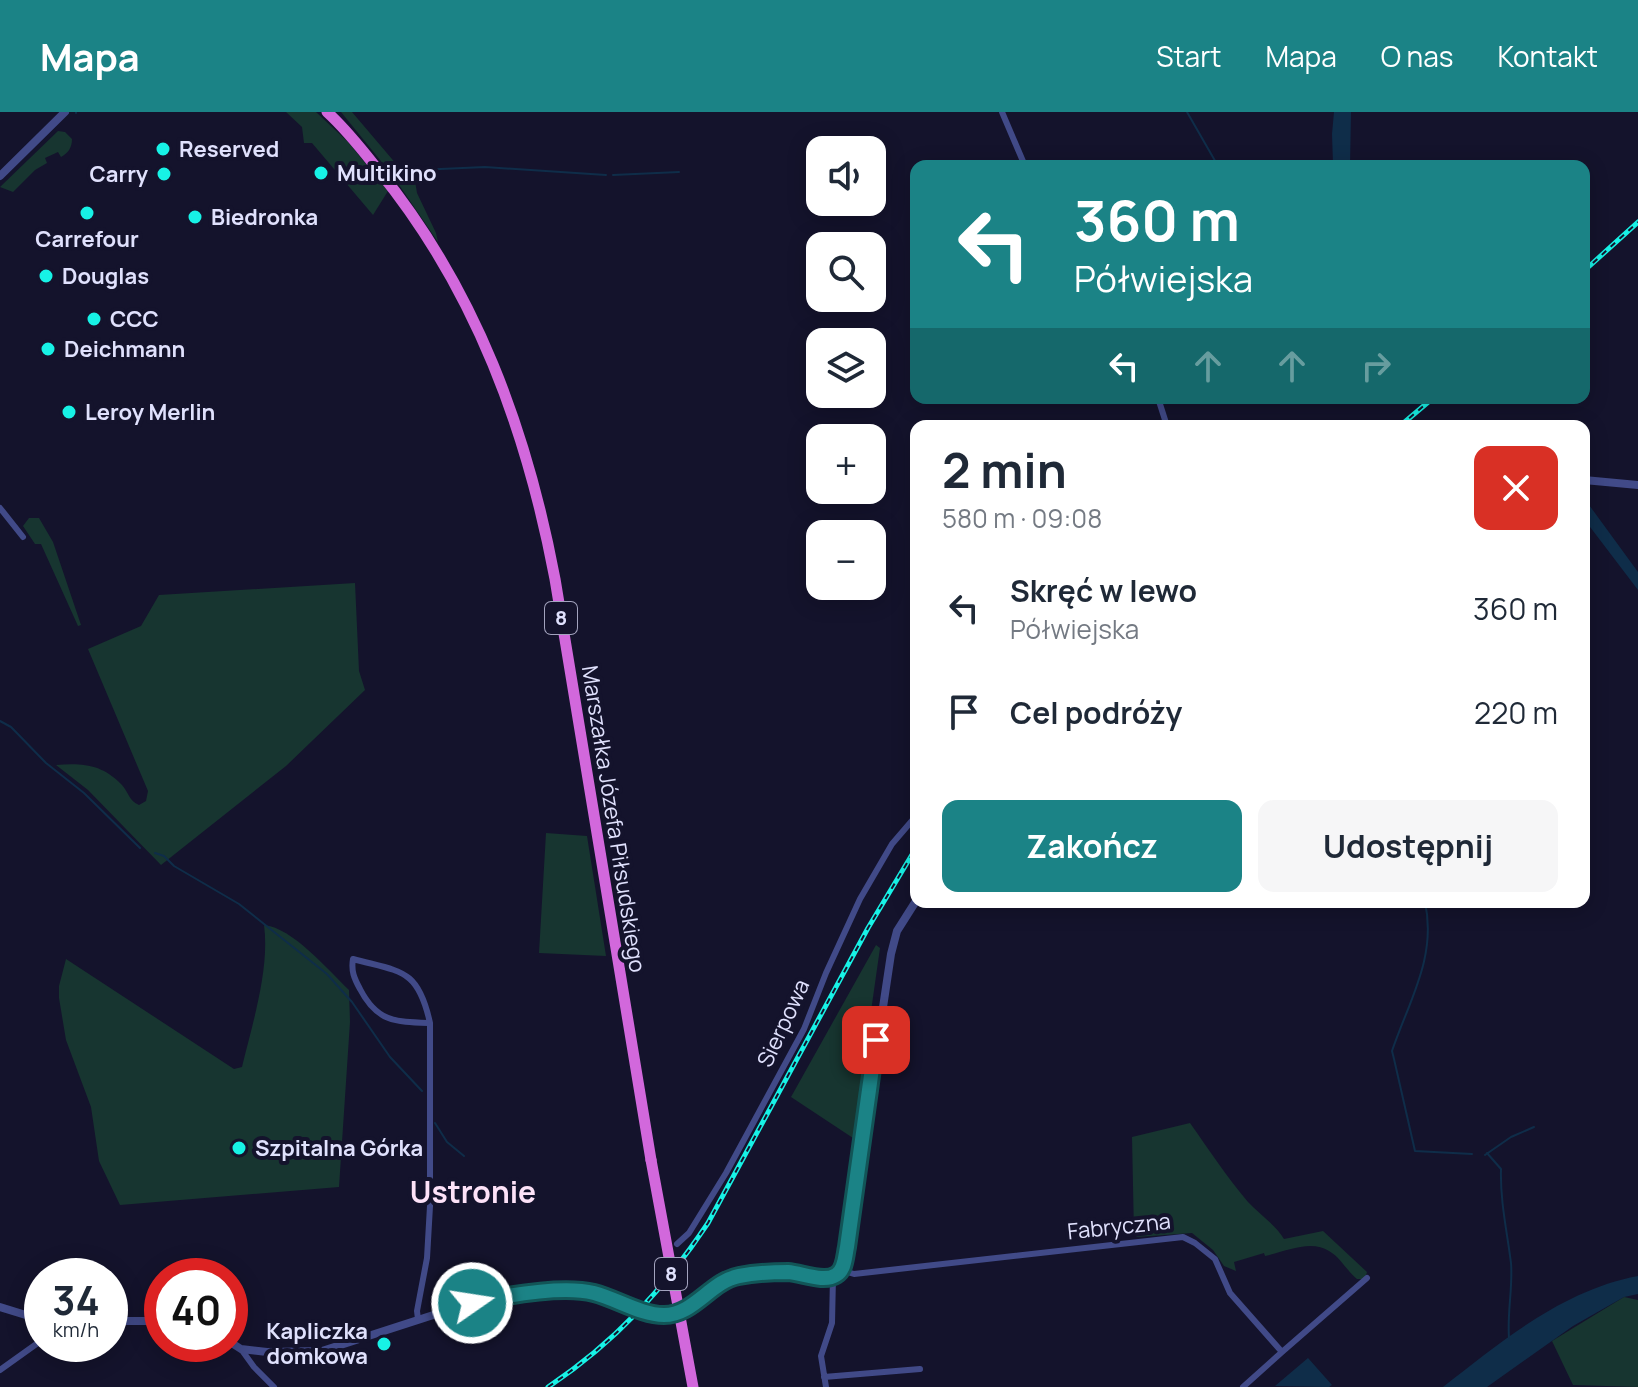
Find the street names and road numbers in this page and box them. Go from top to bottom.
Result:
road number: 8 [545,602,577,634]
street label: Marszałka Józefa Piłsudskiego [575,664,653,974]
street label: Sierpowa [750,974,816,1072]
street label: Fabryczna [1066,1206,1172,1246]
road number: 8 [655,1258,687,1290]

